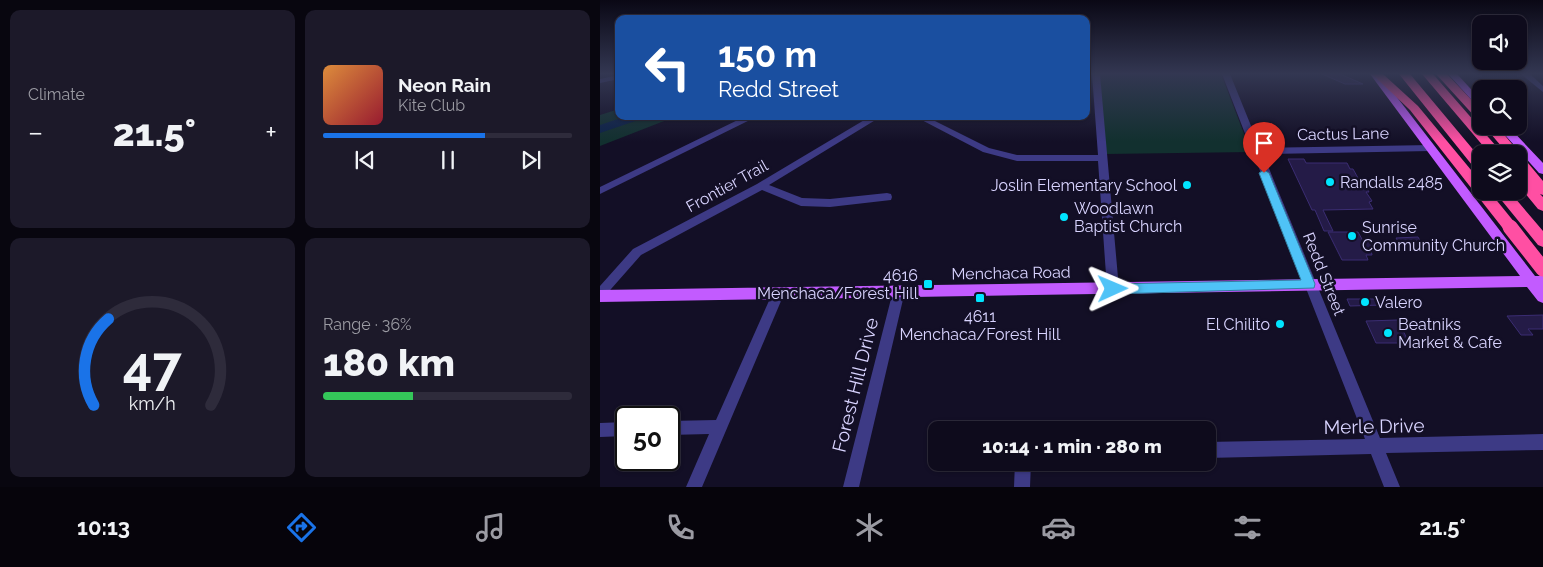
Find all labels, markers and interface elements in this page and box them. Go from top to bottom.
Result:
map controls [1472,15,1527,200]
button: sound [1472,15,1527,70]
text: 150 m [718,34,817,75]
icon: left [635,35,700,100]
text: Neon Rain [398,74,491,96]
text: Redd Street [718,76,839,102]
button: search [1472,80,1527,135]
text: Climate [28,85,85,104]
text: Kite Club [398,96,465,115]
text: 21.5° [113,110,196,155]
text: − [28,116,43,149]
text: + [265,116,277,149]
pin [1243,122,1285,173]
street label: Cactus Lane [1297,124,1389,144]
icon: arrive [1250,129,1278,157]
button: layers [1472,145,1527,200]
icon: previous [351,146,379,174]
icon: pause [434,146,462,174]
icon: next [517,146,545,174]
street label: Frontier Trail [683,155,772,216]
place label: Randalls 2485 [1340,173,1443,192]
place label: Joslin Elementary School [991,176,1178,195]
marker: Randalls 2485 [1324,176,1336,188]
marker: Joslin Elementary School [1181,179,1193,191]
place label: Woodlawn Baptist Church [1074,199,1182,236]
marker: Woodlawn Baptist Church [1058,211,1070,223]
place label: Sunrise Community Church [1362,218,1505,255]
street label: Redd Street [1299,230,1350,319]
marker: Sunrise Community Church [1346,230,1358,242]
street label: Menchaca Road [951,262,1071,284]
position arrow [1086,262,1138,314]
place label: 4616 Menchaca/Forest Hill [757,266,919,303]
marker: 4616 Menchaca/Forest Hill [922,278,934,290]
marker: 4611 Menchaca/Forest Hill [974,292,986,304]
place label: Valero [1375,293,1422,312]
marker: Valero [1359,296,1371,308]
place label: 4611 Menchaca/Forest Hill [900,307,1061,344]
text: Range · 36% [323,315,411,334]
street label: Forest Hill Drive [828,315,882,455]
place label: El Chilito [1206,315,1270,334]
place label: Beatniks Market & Cafe [1398,315,1502,352]
marker: El Chilito [1274,318,1286,330]
marker: Beatniks Market & Cafe [1382,327,1394,339]
text: 47 [123,335,183,396]
text: 180 km [323,340,455,385]
text: km/h [129,393,176,414]
speed limit sign: 50 [615,406,680,471]
street label: Merle Drive [1323,414,1425,438]
text: 10:14 · 1 min · 280 m [982,435,1162,457]
icon: directions [284,510,319,545]
icon: music [473,510,508,545]
icon: phone [663,510,698,545]
icon: climate [852,510,887,545]
icon: car [1041,510,1076,545]
icon: filters [1230,510,1265,545]
text: 10:13 [77,514,130,540]
text: 21.5° [1419,514,1466,540]

